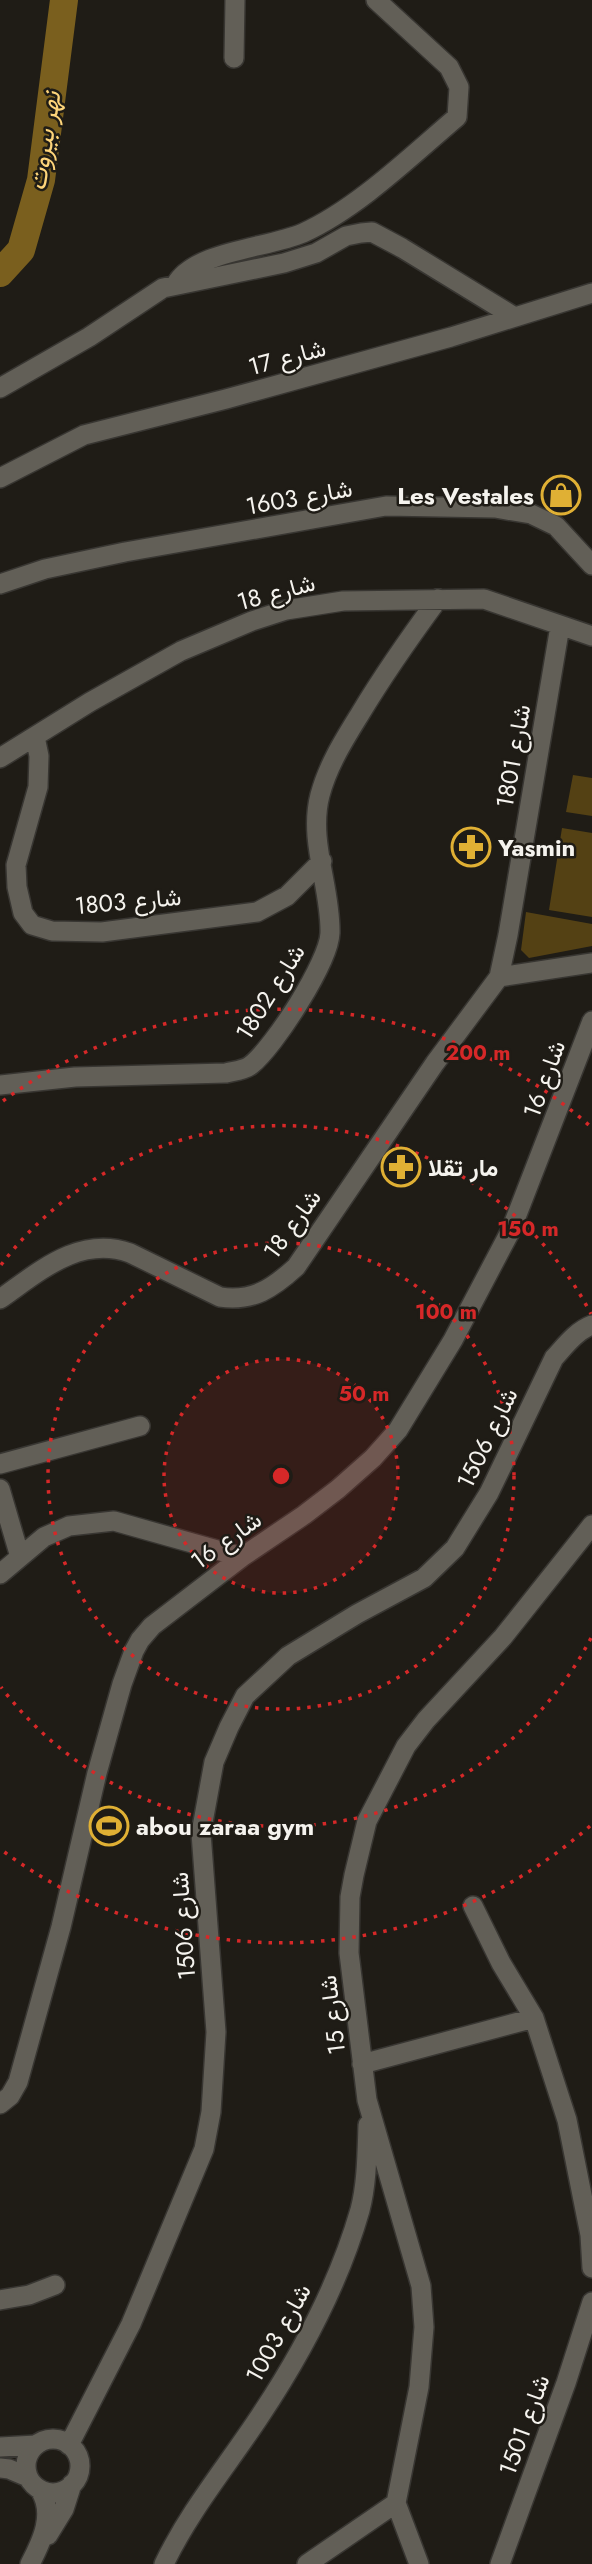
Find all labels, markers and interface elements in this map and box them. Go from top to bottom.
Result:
water label: نهر بيروت [17,87,71,193]
street label: شارع 17 [244,330,330,384]
street label: شارع 1603 [243,470,355,524]
shop icon: Les Vestales [540,474,582,516]
place label: Les Vestales [397,478,534,513]
street label: شارع 18 [233,565,319,619]
street label: شارع 1801 [487,701,539,811]
pharmacy icon: Yasmin [450,826,492,868]
place label: Yasmin [497,830,575,865]
street label: شارع 1803 [73,879,183,923]
street label: شارع 1802 [227,937,313,1047]
street label: شارع 16 [514,1035,574,1123]
text: 200 m [445,1038,511,1068]
pharmacy icon: مار تقلا [380,1146,422,1188]
place label: مار تقلا [428,1150,498,1185]
street label: شارع 18 [255,1182,329,1266]
text: 150 m [497,1214,559,1244]
text: 100 m [415,1297,477,1327]
text: 50 m [339,1379,389,1409]
street label: شارع 1506 [448,1382,526,1494]
centre of rings [269,1464,293,1488]
street label: شارع 16 [183,1502,269,1578]
sports icon: abou zaraa gym [88,1805,130,1847]
place label: abou zaraa gym [136,1809,314,1844]
street label: شارع 1506 [162,1871,204,1981]
street label: شارع 15 [310,1973,354,2057]
street label: شارع 1003 [236,2277,320,2389]
street label: شارع 1501 [490,2370,558,2480]

